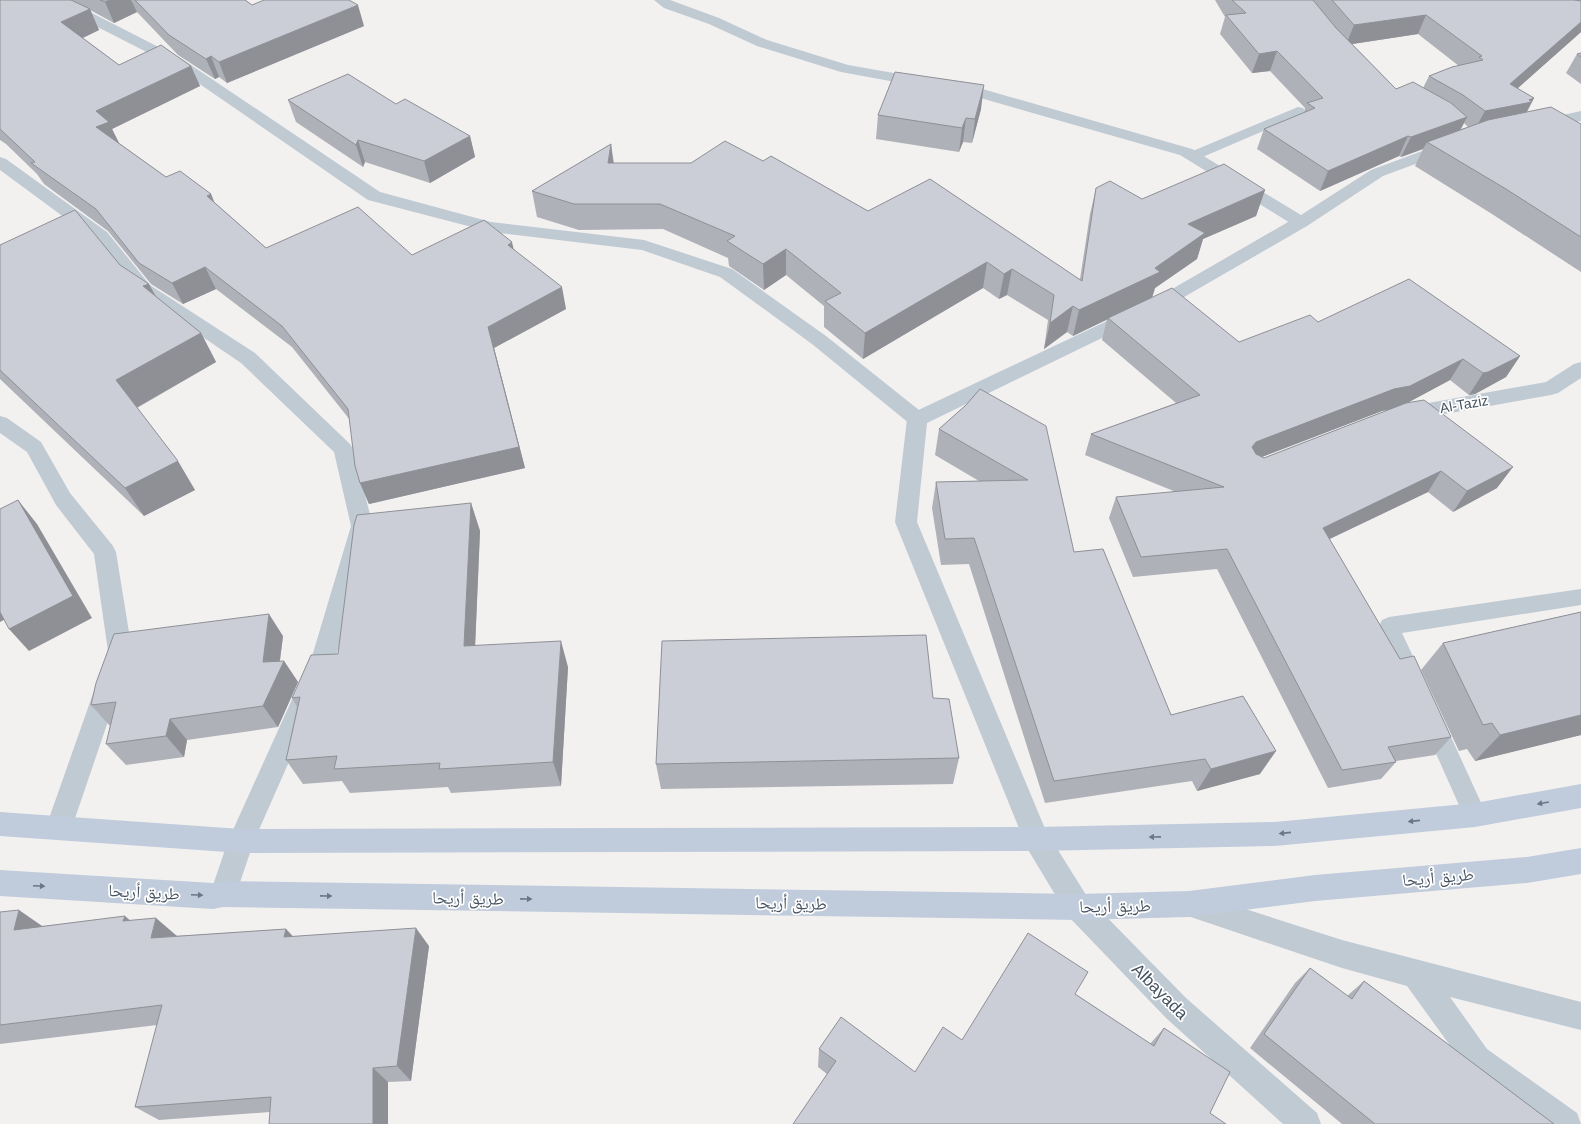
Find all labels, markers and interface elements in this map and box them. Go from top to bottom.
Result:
street label: Al-Taziz [1438,392,1490,416]
one-way arrow [1537,800,1549,806]
one-way arrow [1408,818,1420,824]
one-way arrow [1279,830,1291,837]
one-way arrow [1149,833,1161,840]
street label: طريق أريحا [1401,864,1475,891]
street label: طريق أريحا [108,880,180,905]
one-way arrow [33,882,45,889]
street label: طريق أريحا [432,888,504,910]
one-way arrow [191,892,203,899]
one-way arrow [320,892,332,899]
street label: طريق أريحا [755,893,827,915]
one-way arrow [520,896,533,902]
street label: طريق أريحا [1079,896,1151,918]
street label: Albayada [1128,960,1192,1024]

